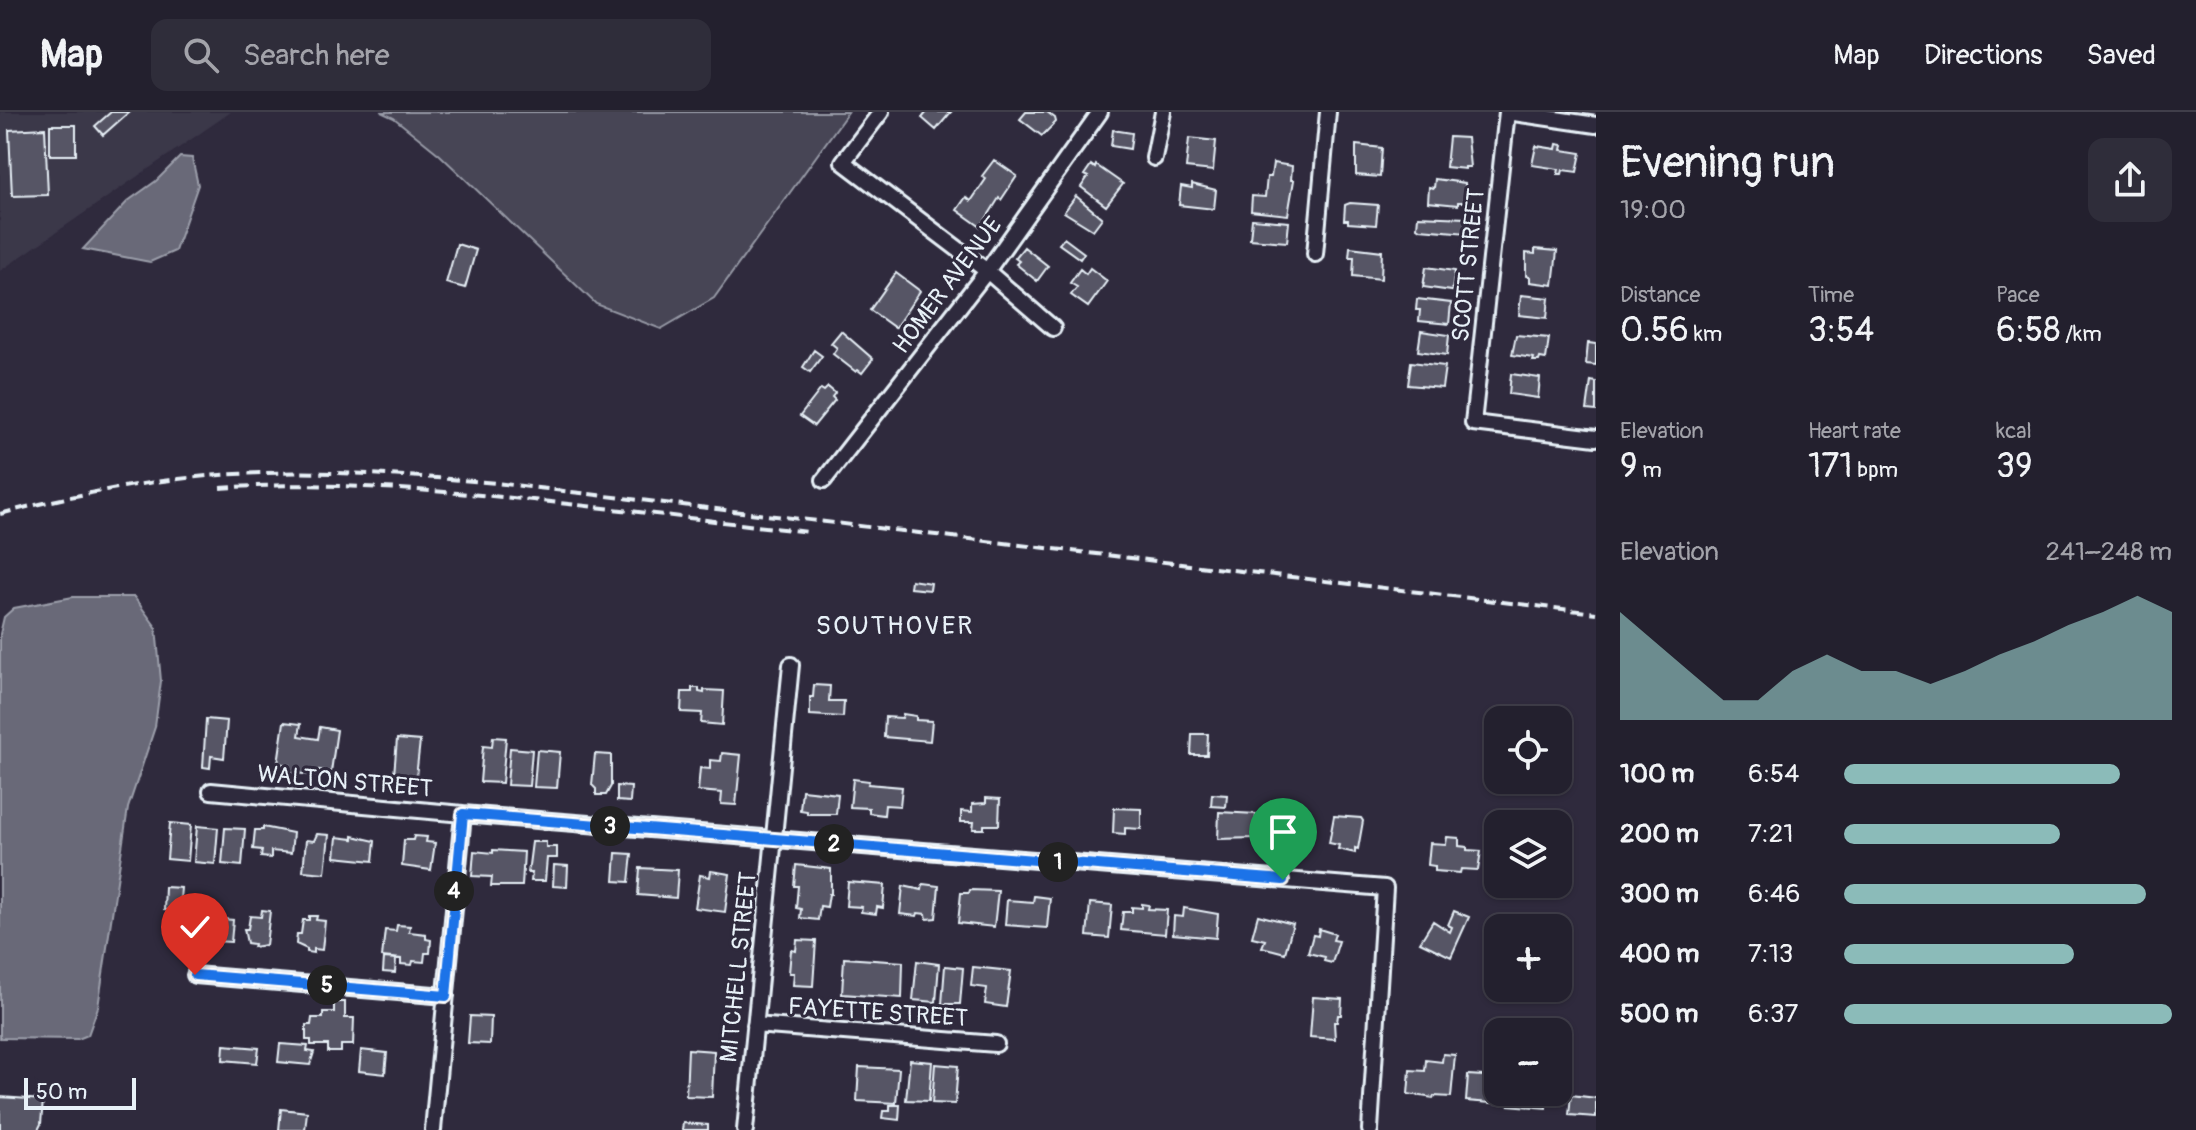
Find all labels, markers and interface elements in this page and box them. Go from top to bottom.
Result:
search box [151,19,711,91]
text: Map [40,31,103,79]
icon: search [179,33,223,77]
text: Search here [243,37,390,74]
text: Map [1833,38,1880,73]
text: Directions [1924,38,2043,73]
text: Saved [2087,38,2156,73]
text: Evening run [1620,136,1835,191]
button: share [2088,138,2172,222]
street label: SCOTT STREET [1446,187,1491,343]
text: 19:00 [1620,194,1686,226]
street label: HOMER AVENUE [887,211,1008,359]
text: Distance [1620,281,1700,309]
text: Time [1808,281,1854,309]
text: Pace [1996,281,2040,309]
text: 0.56 [1620,309,1689,352]
text: 3:54 [1808,309,1874,352]
text: 6:58 [1996,309,2060,352]
text: km [1689,320,1722,348]
text: /km [2060,320,2102,348]
text: Elevation [1620,417,1704,445]
text: Heart rate [1808,417,1901,445]
text: kcal [1996,417,2032,445]
text: 9 [1620,445,1638,488]
text: 171 [1808,445,1853,488]
text: 39 [1996,445,2032,488]
text: m [1638,456,1662,484]
text: bpm [1853,456,1898,484]
text: Elevation [1620,536,1719,568]
text: 241–248 m [2045,536,2172,568]
district label: SOUTHOVER [816,610,974,642]
map controls [1484,706,1572,1106]
button: locate [1484,706,1572,794]
text: 100 m [1620,758,1694,790]
text: 6:54 [1748,758,1799,790]
street label: WALTON STREET [256,759,434,804]
pin [1249,798,1317,880]
pin: 3 [590,806,630,846]
icon: arrive [1261,810,1305,854]
button: layers [1484,810,1572,898]
text: 3 [604,812,616,840]
text: 200 m [1620,818,1699,850]
text: 7:21 [1748,818,1793,850]
pin: 2 [814,824,854,864]
text: 2 [828,830,840,858]
pin: 1 [1038,842,1078,882]
text: 1 [1054,848,1062,876]
street label: MITCHELL STREET [714,870,763,1064]
pin: 4 [434,871,474,911]
text: 4 [448,877,460,905]
text: 300 m [1620,878,1699,910]
text: 6:46 [1748,878,1800,910]
pin [161,893,229,975]
icon: check [173,905,217,949]
button: + [1484,914,1572,1002]
text: 400 m [1620,938,1699,970]
text: 7:13 [1748,938,1793,970]
pin: 5 [307,965,347,1005]
text: 5 [321,971,333,999]
street label: FAYETTE STREET [787,992,969,1033]
text: 500 m [1620,998,1698,1030]
text: 6:37 [1748,998,1798,1030]
button: − [1484,1018,1572,1106]
scale bar [24,1074,136,1110]
text: 50 m [36,1078,87,1106]

